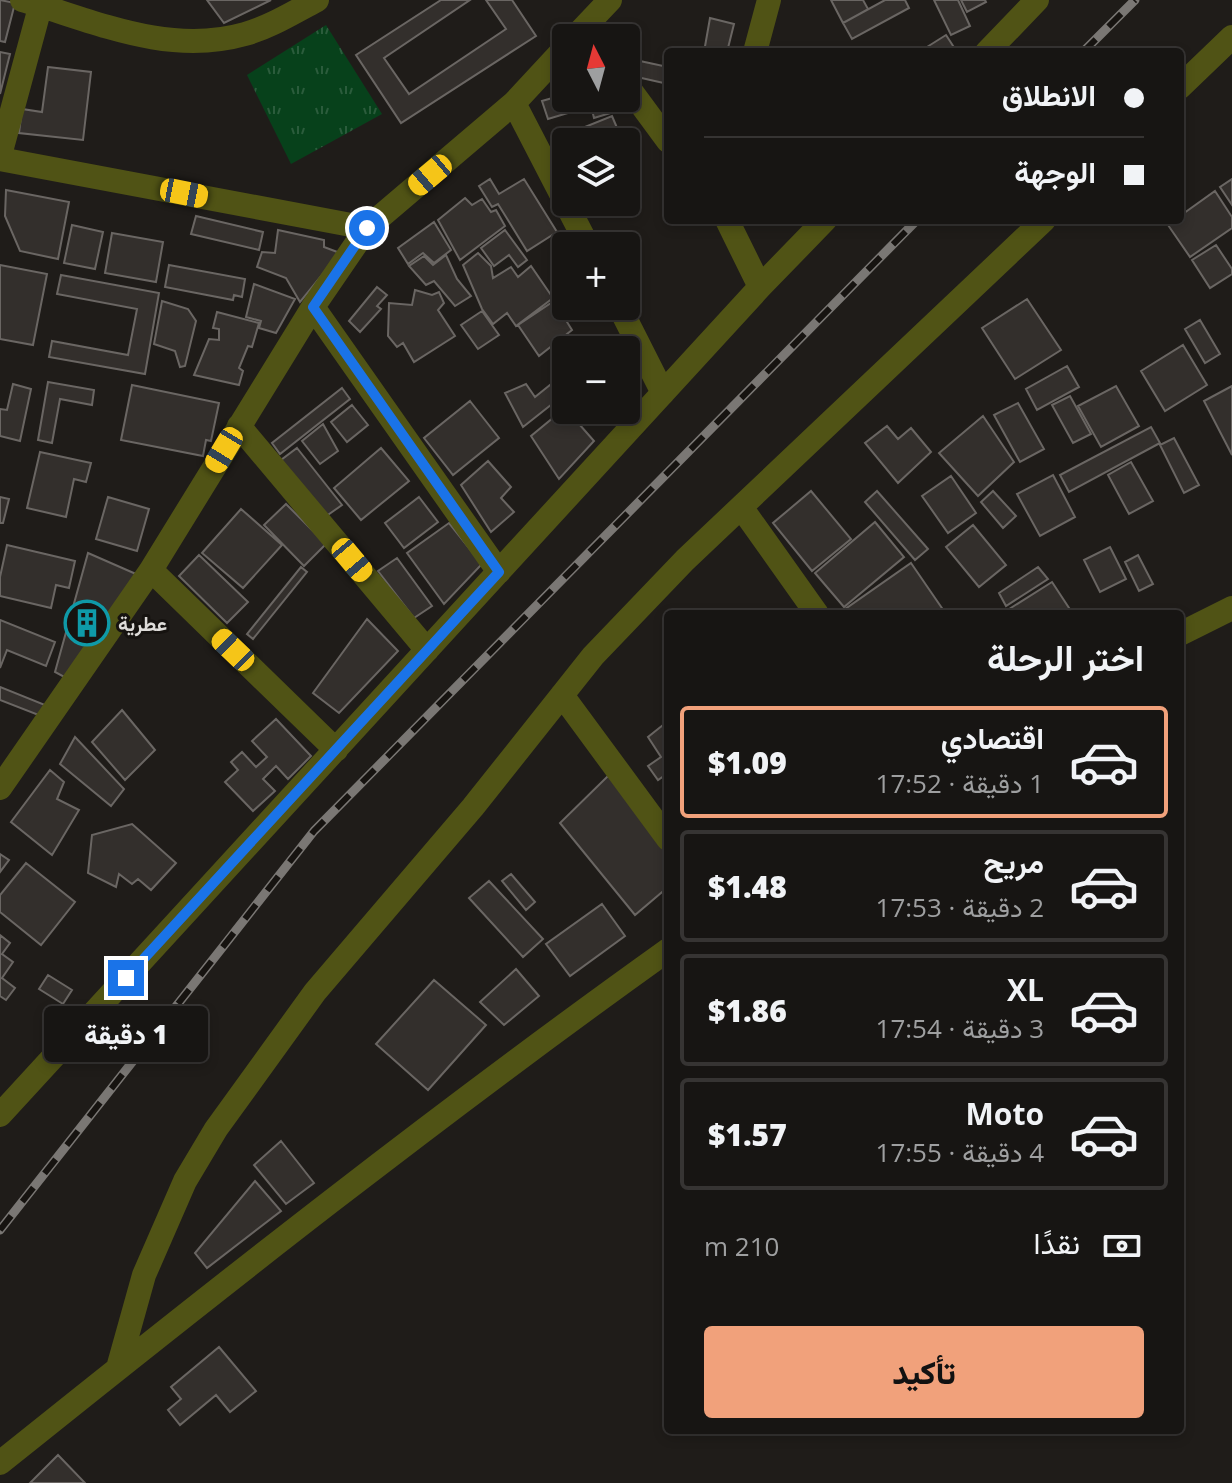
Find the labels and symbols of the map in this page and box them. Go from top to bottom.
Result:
north arrow [552,24,640,112]
car [404,150,456,200]
car [158,177,210,209]
route start [349,210,385,246]
car [201,423,247,477]
car [327,534,377,586]
building icon: عطرية [63,599,111,647]
place label: عطرية [118,610,167,637]
car [207,625,259,675]
route end [108,960,144,996]
callout: 1 دقيقة [44,1006,208,1062]

